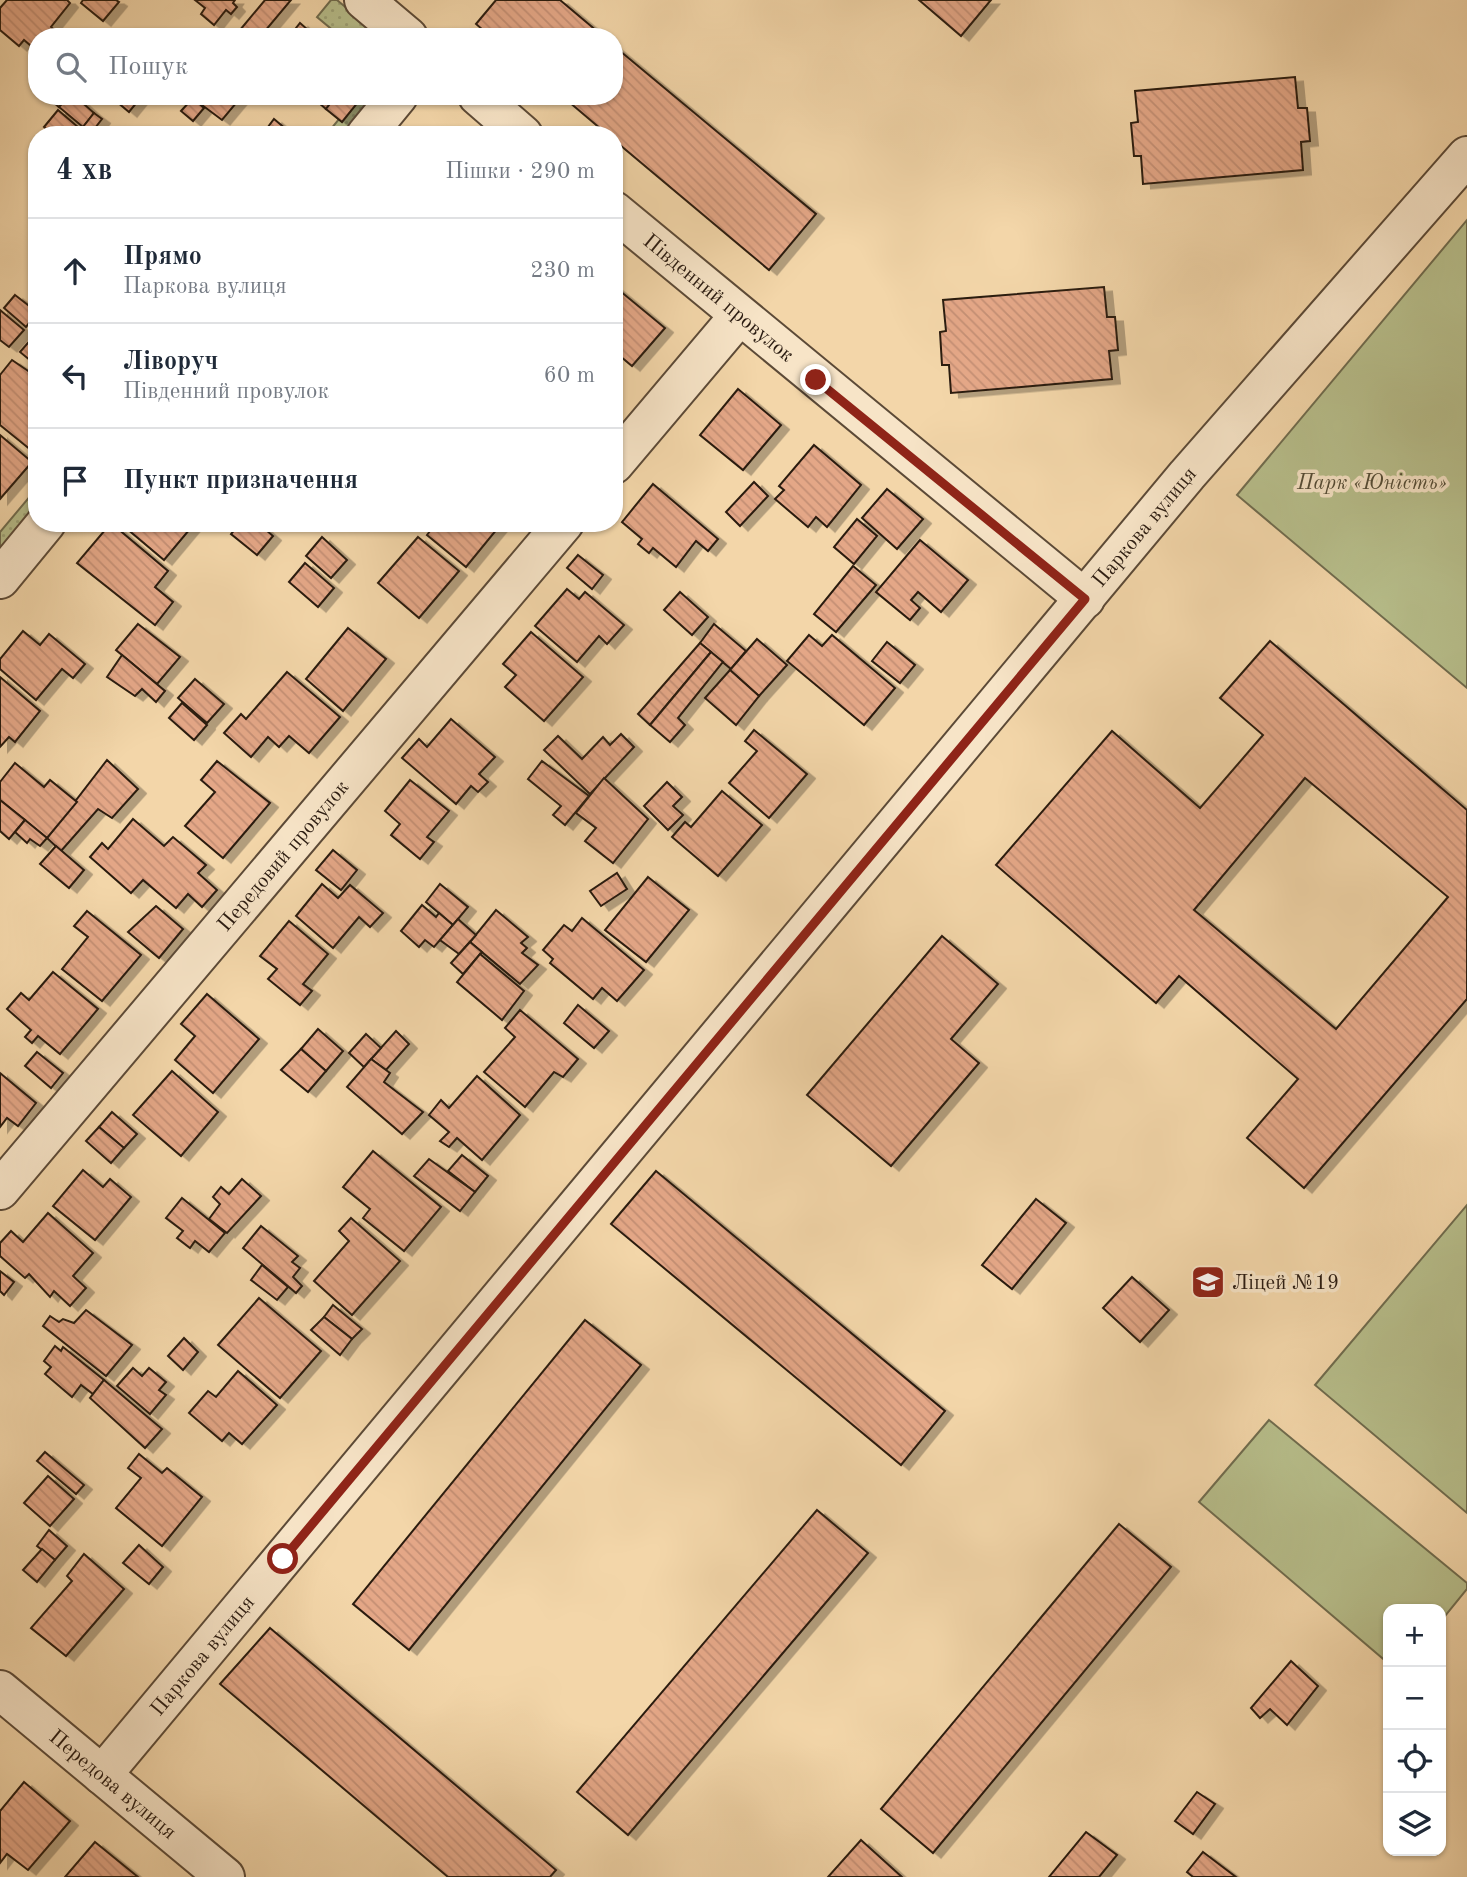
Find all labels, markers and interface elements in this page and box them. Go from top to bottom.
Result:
search box [28,28,623,105]
icon: search [52,48,90,86]
text: Пошук [108,54,188,80]
text: 4 хв [56,156,112,186]
text: Пішки · 290 m [445,160,595,183]
street label: Південний провулок [639,231,798,367]
text: Прямо [123,244,202,270]
icon: ahead [56,252,94,290]
text: 230 m [530,259,595,282]
text: Паркова вулиця [123,275,287,298]
text: Ліворуч [123,349,218,375]
icon: left [56,357,94,395]
text: 60 m [544,364,595,387]
route end [800,364,831,395]
text: Південний провулок [123,380,329,403]
icon: arrive [56,462,94,500]
street label: Паркова вулиця [1089,463,1201,592]
text: Пункт призначення [123,468,358,494]
park label: Парк «Юність» [1296,473,1447,494]
street label: Передовий провулок [214,777,354,936]
school or university icon: Ліцей №19 [1189,1263,1227,1301]
place label: Ліцей №19 [1232,1273,1339,1294]
route start [267,1543,298,1574]
street label: Паркова вулиця [147,1592,259,1720]
map controls [1383,1604,1446,1856]
button: + [1383,1604,1446,1667]
button: − [1383,1667,1446,1730]
street label: Передова вулиця [45,1726,180,1844]
button: locate [1383,1730,1446,1793]
button: layers [1383,1793,1446,1856]

